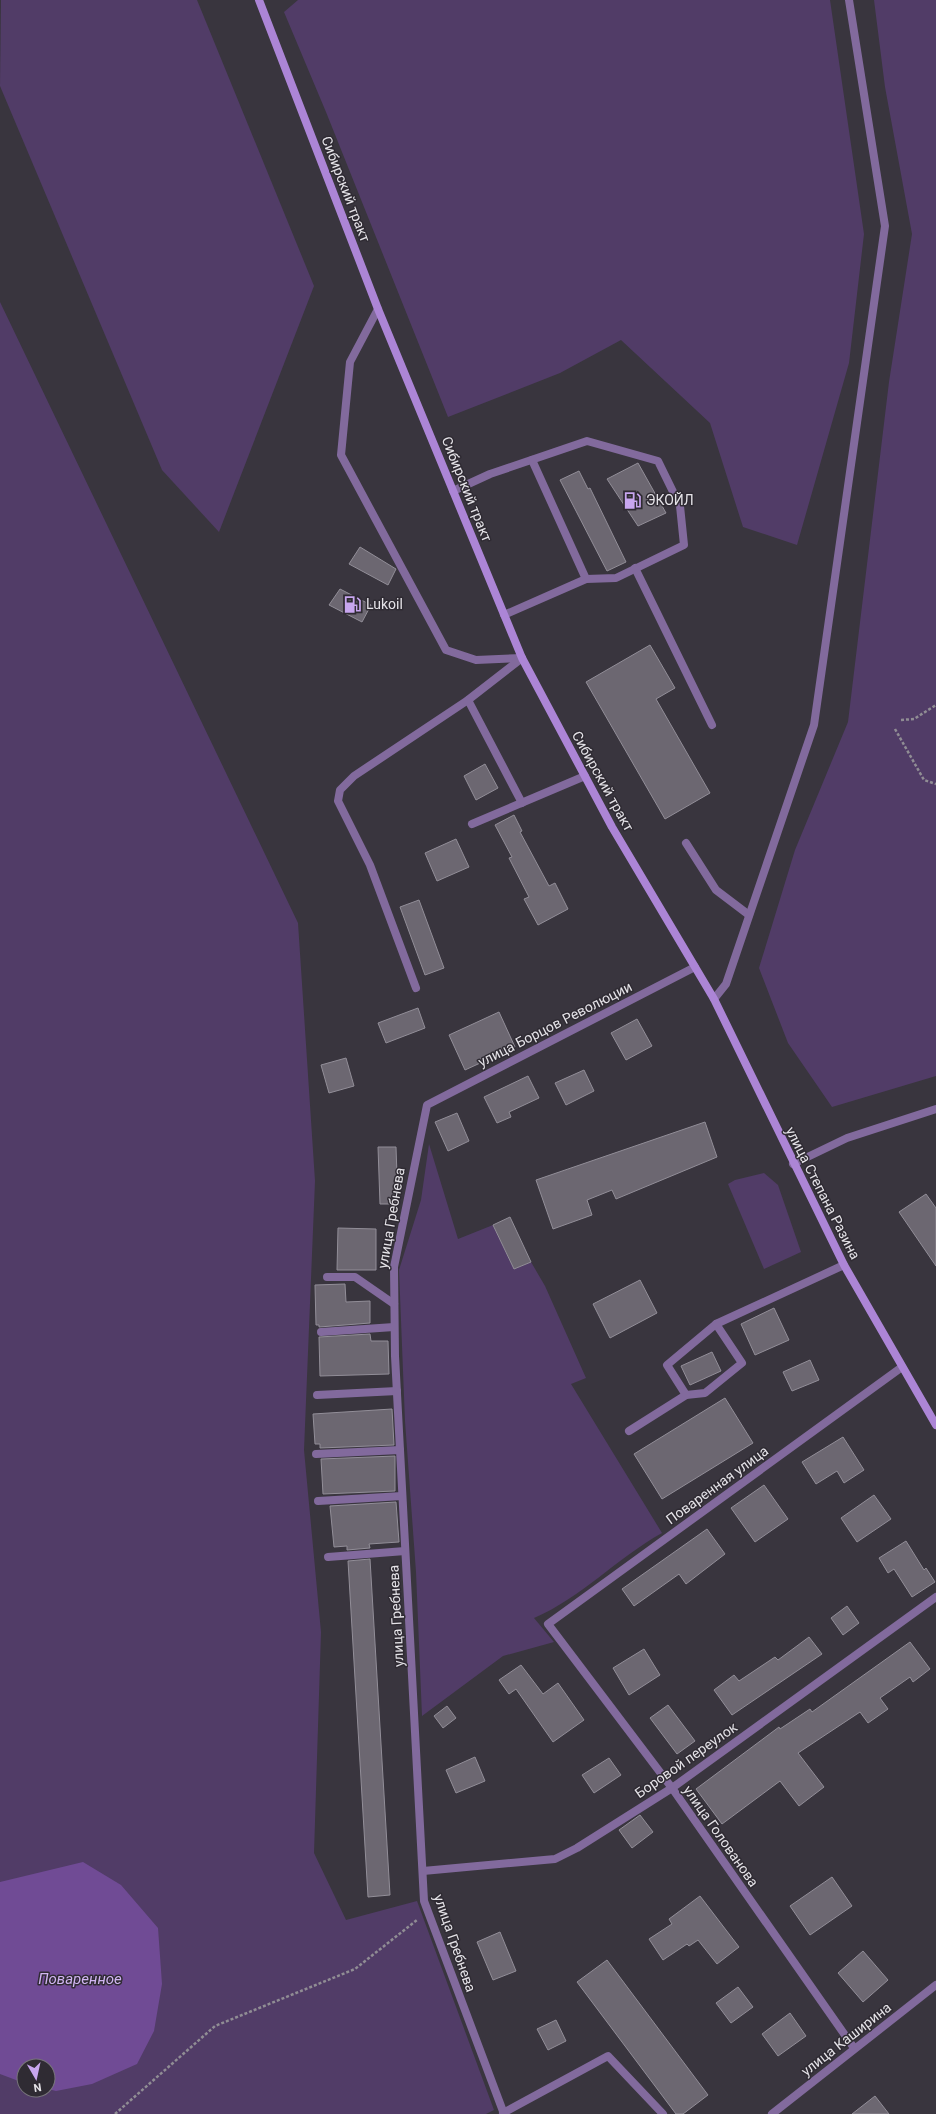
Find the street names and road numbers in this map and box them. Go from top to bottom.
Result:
street label: Сибирский тракт [318,134,374,244]
street label: Сибирский тракт [439,434,495,544]
street label: Сибирский тракт [569,728,637,834]
street label: улица Борцов Революции [475,978,635,1070]
street label: улица Степана Разина [783,1124,863,1262]
street label: улица Гребнева [374,1166,408,1270]
street label: Поваренная улица [663,1443,771,1527]
street label: улица Гребнева [385,1564,407,1668]
street label: Боровой переулок [632,1719,740,1801]
street label: улица Голованова [680,1782,762,1890]
street label: улица Гребнева [431,1892,479,1994]
street label: улица Каширина [798,1999,894,2079]

